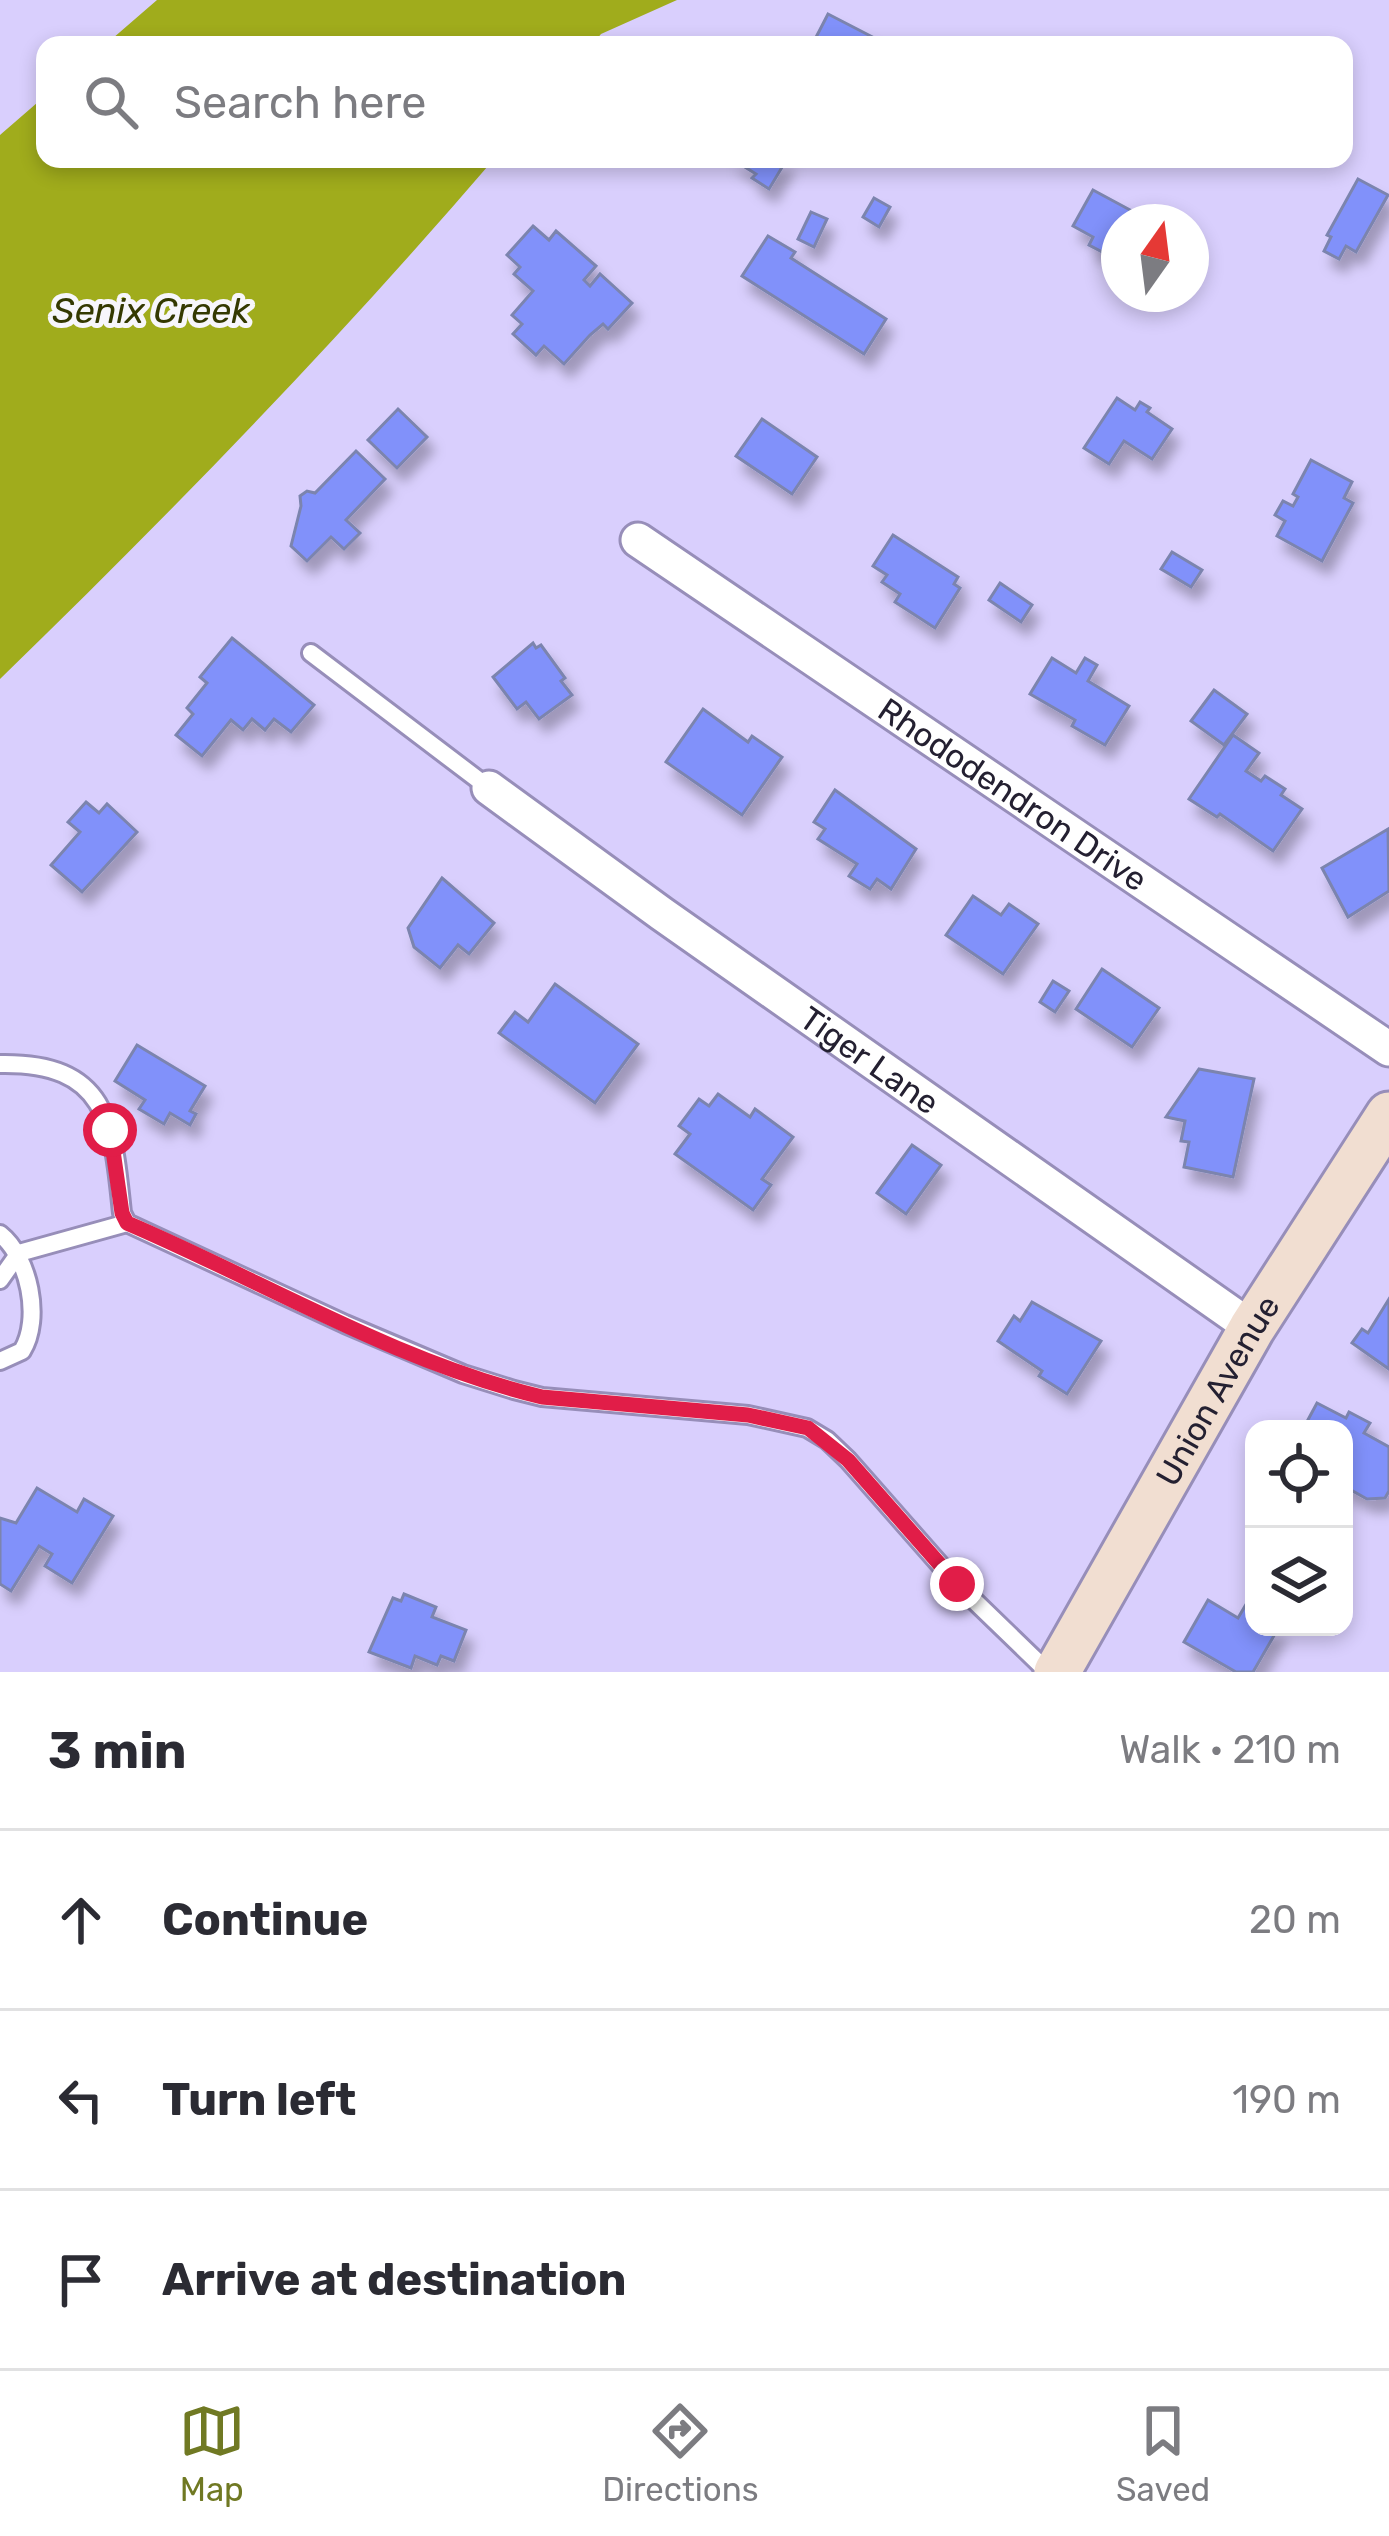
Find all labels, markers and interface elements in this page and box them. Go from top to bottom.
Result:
search box [36,36,1353,168]
icon: search [78,69,144,135]
text: Search here [174,76,426,129]
north arrow [1101,204,1209,312]
water label: Senix Creek [52,289,250,332]
street label: Rhododendron Drive [871,689,1155,899]
street label: Tiger Lane [793,998,947,1122]
route start [83,1103,137,1157]
street label: Union Avenue [1147,1288,1287,1492]
map controls [1245,1420,1353,1636]
button: locate [1245,1420,1353,1528]
button: layers [1245,1528,1353,1636]
route end [930,1557,984,1611]
text: 3 min [48,1720,187,1781]
text: Walk · 210 m [1119,1727,1341,1773]
icon: ahead [48,1887,114,1953]
text: Continue [162,1893,368,1946]
text: 20 m [1249,1897,1341,1943]
icon: left [48,2067,114,2133]
text: Turn left [162,2073,356,2126]
text: 190 m [1232,2077,1341,2123]
icon: arrive [48,2247,114,2313]
text: Arrive at destination [162,2253,627,2306]
tab: Map [179,2398,245,2509]
tab: Directions [602,2398,759,2509]
tab: Saved [1116,2398,1210,2509]

